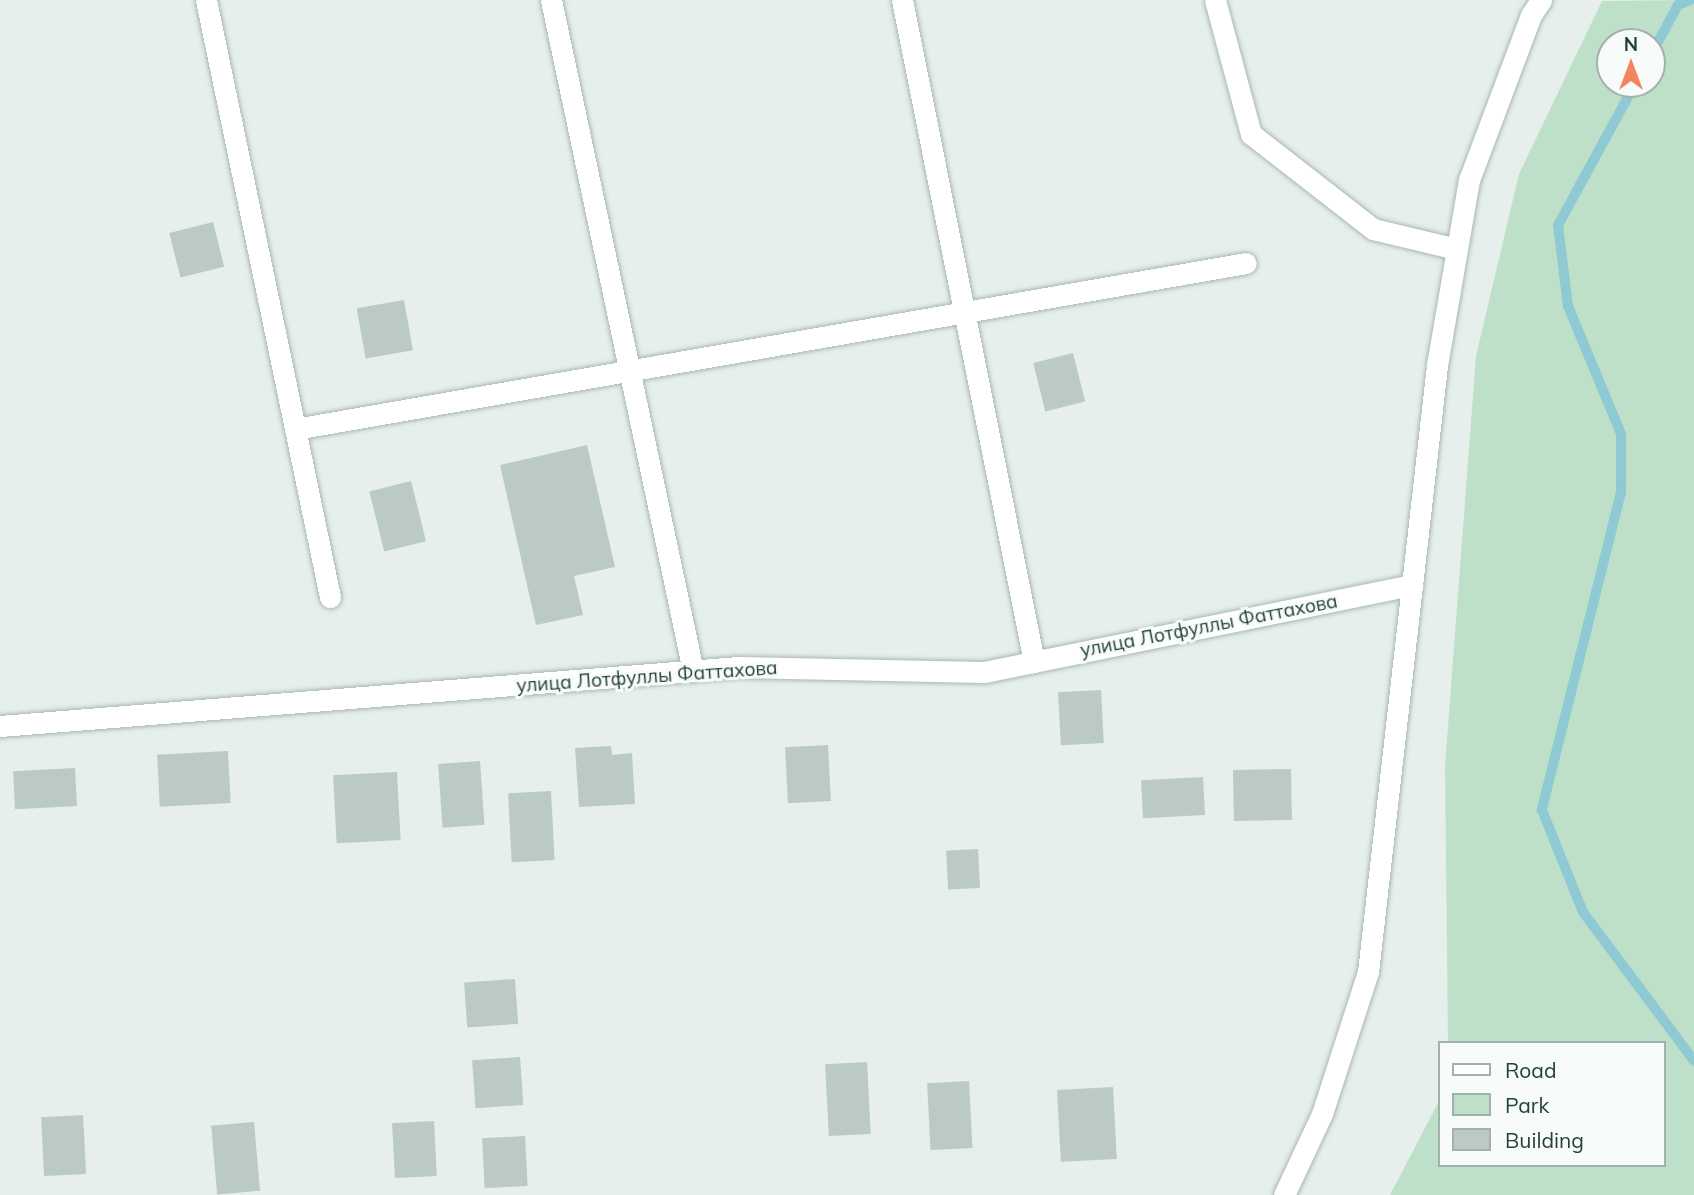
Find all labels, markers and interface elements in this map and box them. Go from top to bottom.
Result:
north arrow [1596,28,1666,98]
text: N [1624,32,1638,56]
street label: улица Лотфуллы Фаттахова [1078,590,1340,662]
street label: улица Лотфуллы Фаттахова [516,657,778,697]
legend [1438,1041,1666,1167]
text: Road [1505,1057,1556,1083]
text: Park [1505,1092,1549,1118]
text: Building [1505,1127,1584,1153]

